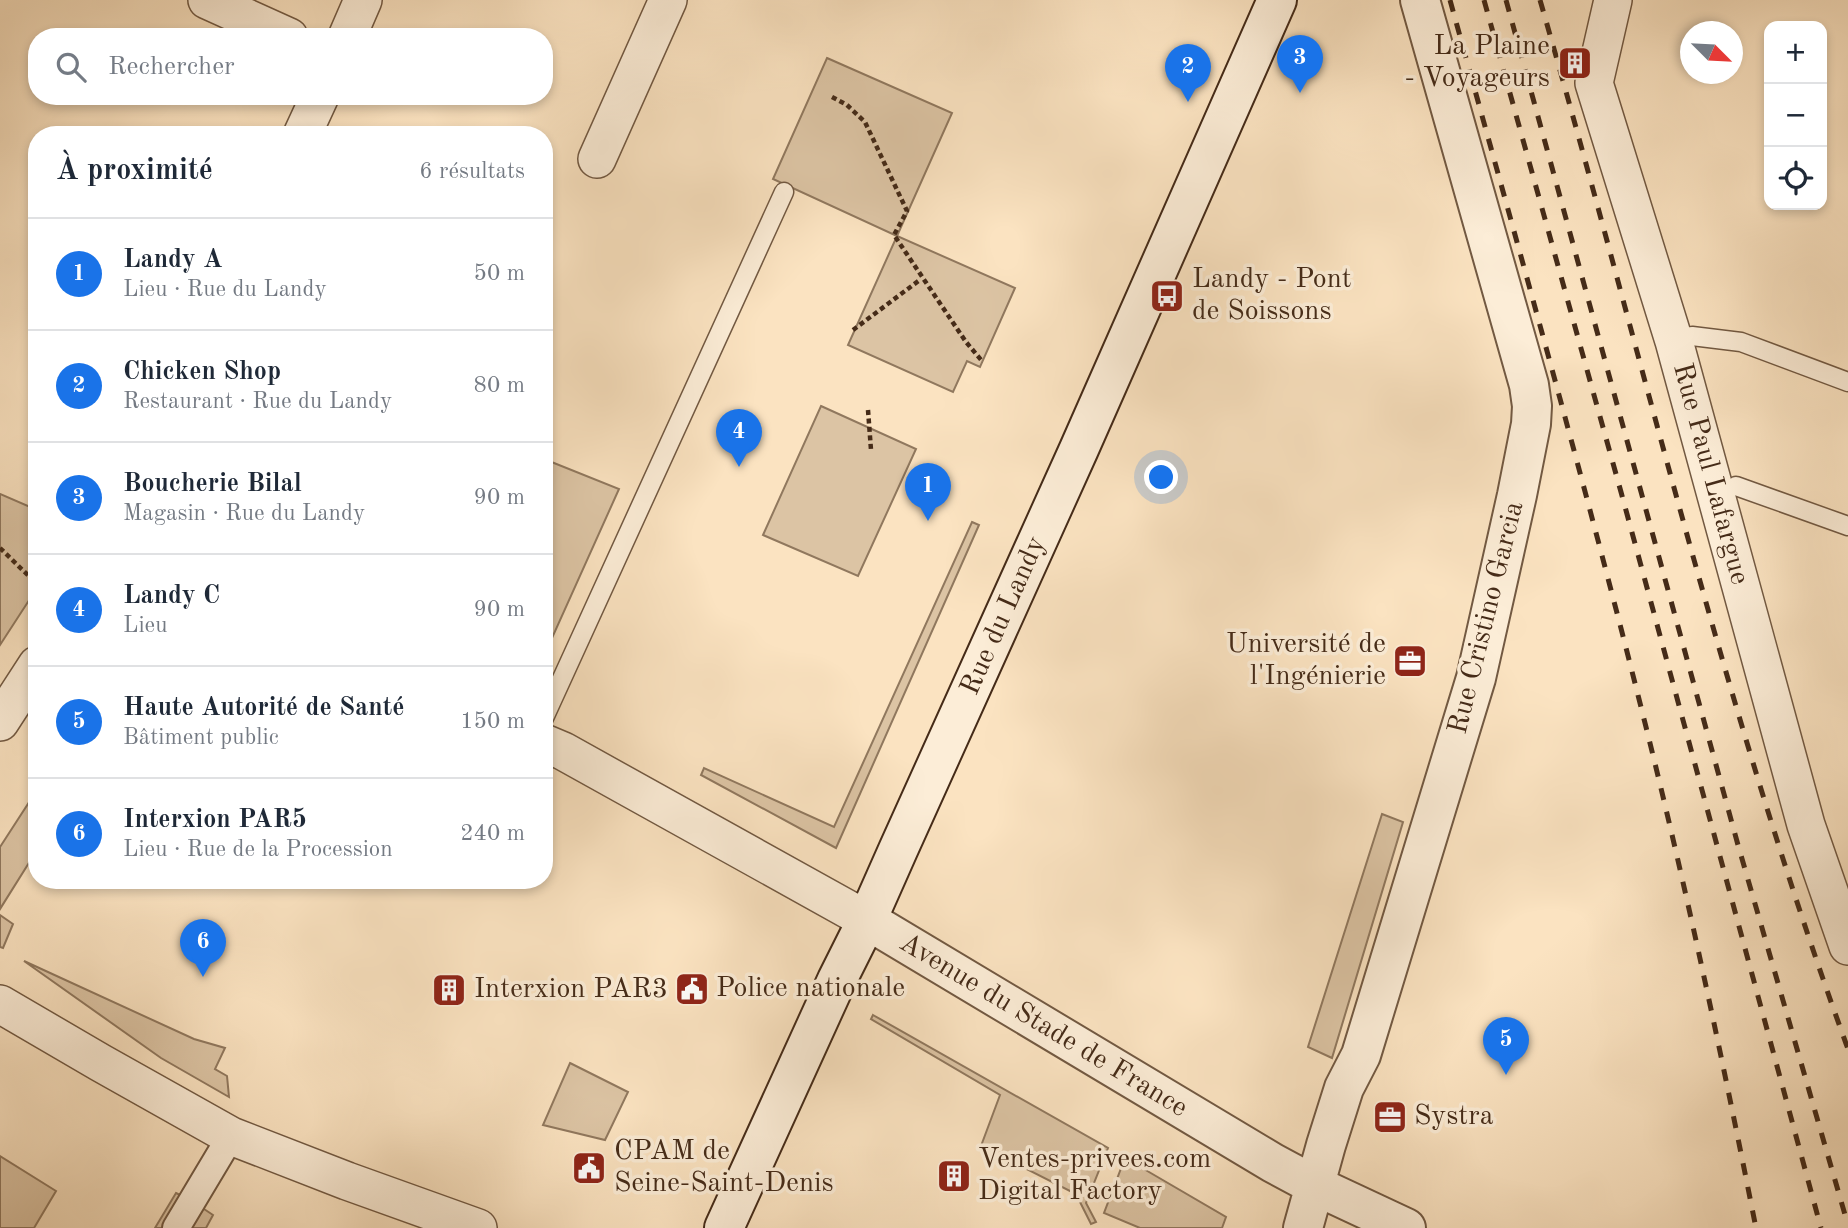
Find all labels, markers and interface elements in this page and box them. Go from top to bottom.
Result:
north arrow [1680,21,1743,84]
map controls [1764,21,1827,210]
button: + [1764,21,1827,84]
search box [28,28,553,105]
place label: La Plaine - Voyageurs [1405,33,1550,93]
pin: 3 [1277,35,1323,93]
pin: 2 [1165,44,1211,102]
building icon: La Plaine - Voyageurs [1556,44,1594,82]
icon: search [52,48,90,86]
text: Rechercher [108,54,235,80]
button: − [1764,84,1827,147]
button: locate [1764,147,1827,210]
text: À proximité [56,156,213,186]
text: 6 résultats [419,160,525,183]
text: Landy A [123,247,223,273]
text: 1 [72,262,86,285]
text: 50 m [474,262,525,285]
place label: Landy - Pont de Soissons [1192,266,1352,326]
bus stop icon: Landy - Pont de Soissons [1148,277,1186,315]
text: Lieu · Rue du Landy [123,278,327,301]
text: Chicken Shop [123,359,281,385]
street label: Rue Paul Lafargue [1667,360,1753,588]
text: 2 [72,374,86,397]
text: 80 m [474,374,525,397]
text: Restaurant · Rue du Landy [123,390,392,413]
pin: 4 [716,409,762,467]
your location [1144,460,1178,494]
pin: 1 [905,463,951,521]
text: Boucherie Bilal [123,471,302,497]
text: 3 [72,486,86,509]
text: 90 m [474,486,525,509]
street label: Rue Cristino Garcia [1445,499,1530,737]
text: Magasin · Rue du Landy [123,502,365,525]
street label: Rue du Landy [957,532,1051,699]
text: Landy C [123,583,220,609]
text: 4 [72,598,86,621]
text: 90 m [474,598,525,621]
text: Lieu [123,614,167,637]
place label: Université de l'Ingénierie [1226,631,1386,691]
office icon: Université de l'Ingénierie [1391,642,1429,680]
text: Haute Autorité de Santé [123,695,404,721]
text: 5 [72,710,86,733]
text: 150 m [460,710,525,733]
text: Bâtiment public [123,726,279,749]
text: Interxion PAR5 [123,807,307,833]
text: 6 [72,822,86,845]
text: 240 m [460,822,525,845]
text: Lieu · Rue de la Procession [123,838,393,861]
pin: 6 [180,919,226,977]
street label: Avenue du Stade de France [894,929,1192,1123]
public building icon: Police nationale [673,970,711,1008]
building icon: Interxion PAR3 [430,971,468,1009]
place label: Police nationale [716,975,905,1003]
place label: Interxion PAR3 [474,976,668,1004]
pin: 5 [1483,1017,1529,1075]
office icon: Systra [1371,1098,1409,1136]
place label: Systra [1414,1103,1494,1131]
place label: CPAM de Seine-Saint-Denis [614,1138,834,1198]
place label: Ventes-privees.com Digital Factory [978,1146,1211,1206]
public building icon: CPAM de Seine-Saint-Denis [570,1149,608,1187]
building icon: Ventes-privees.com Digital Factory [935,1157,973,1195]

